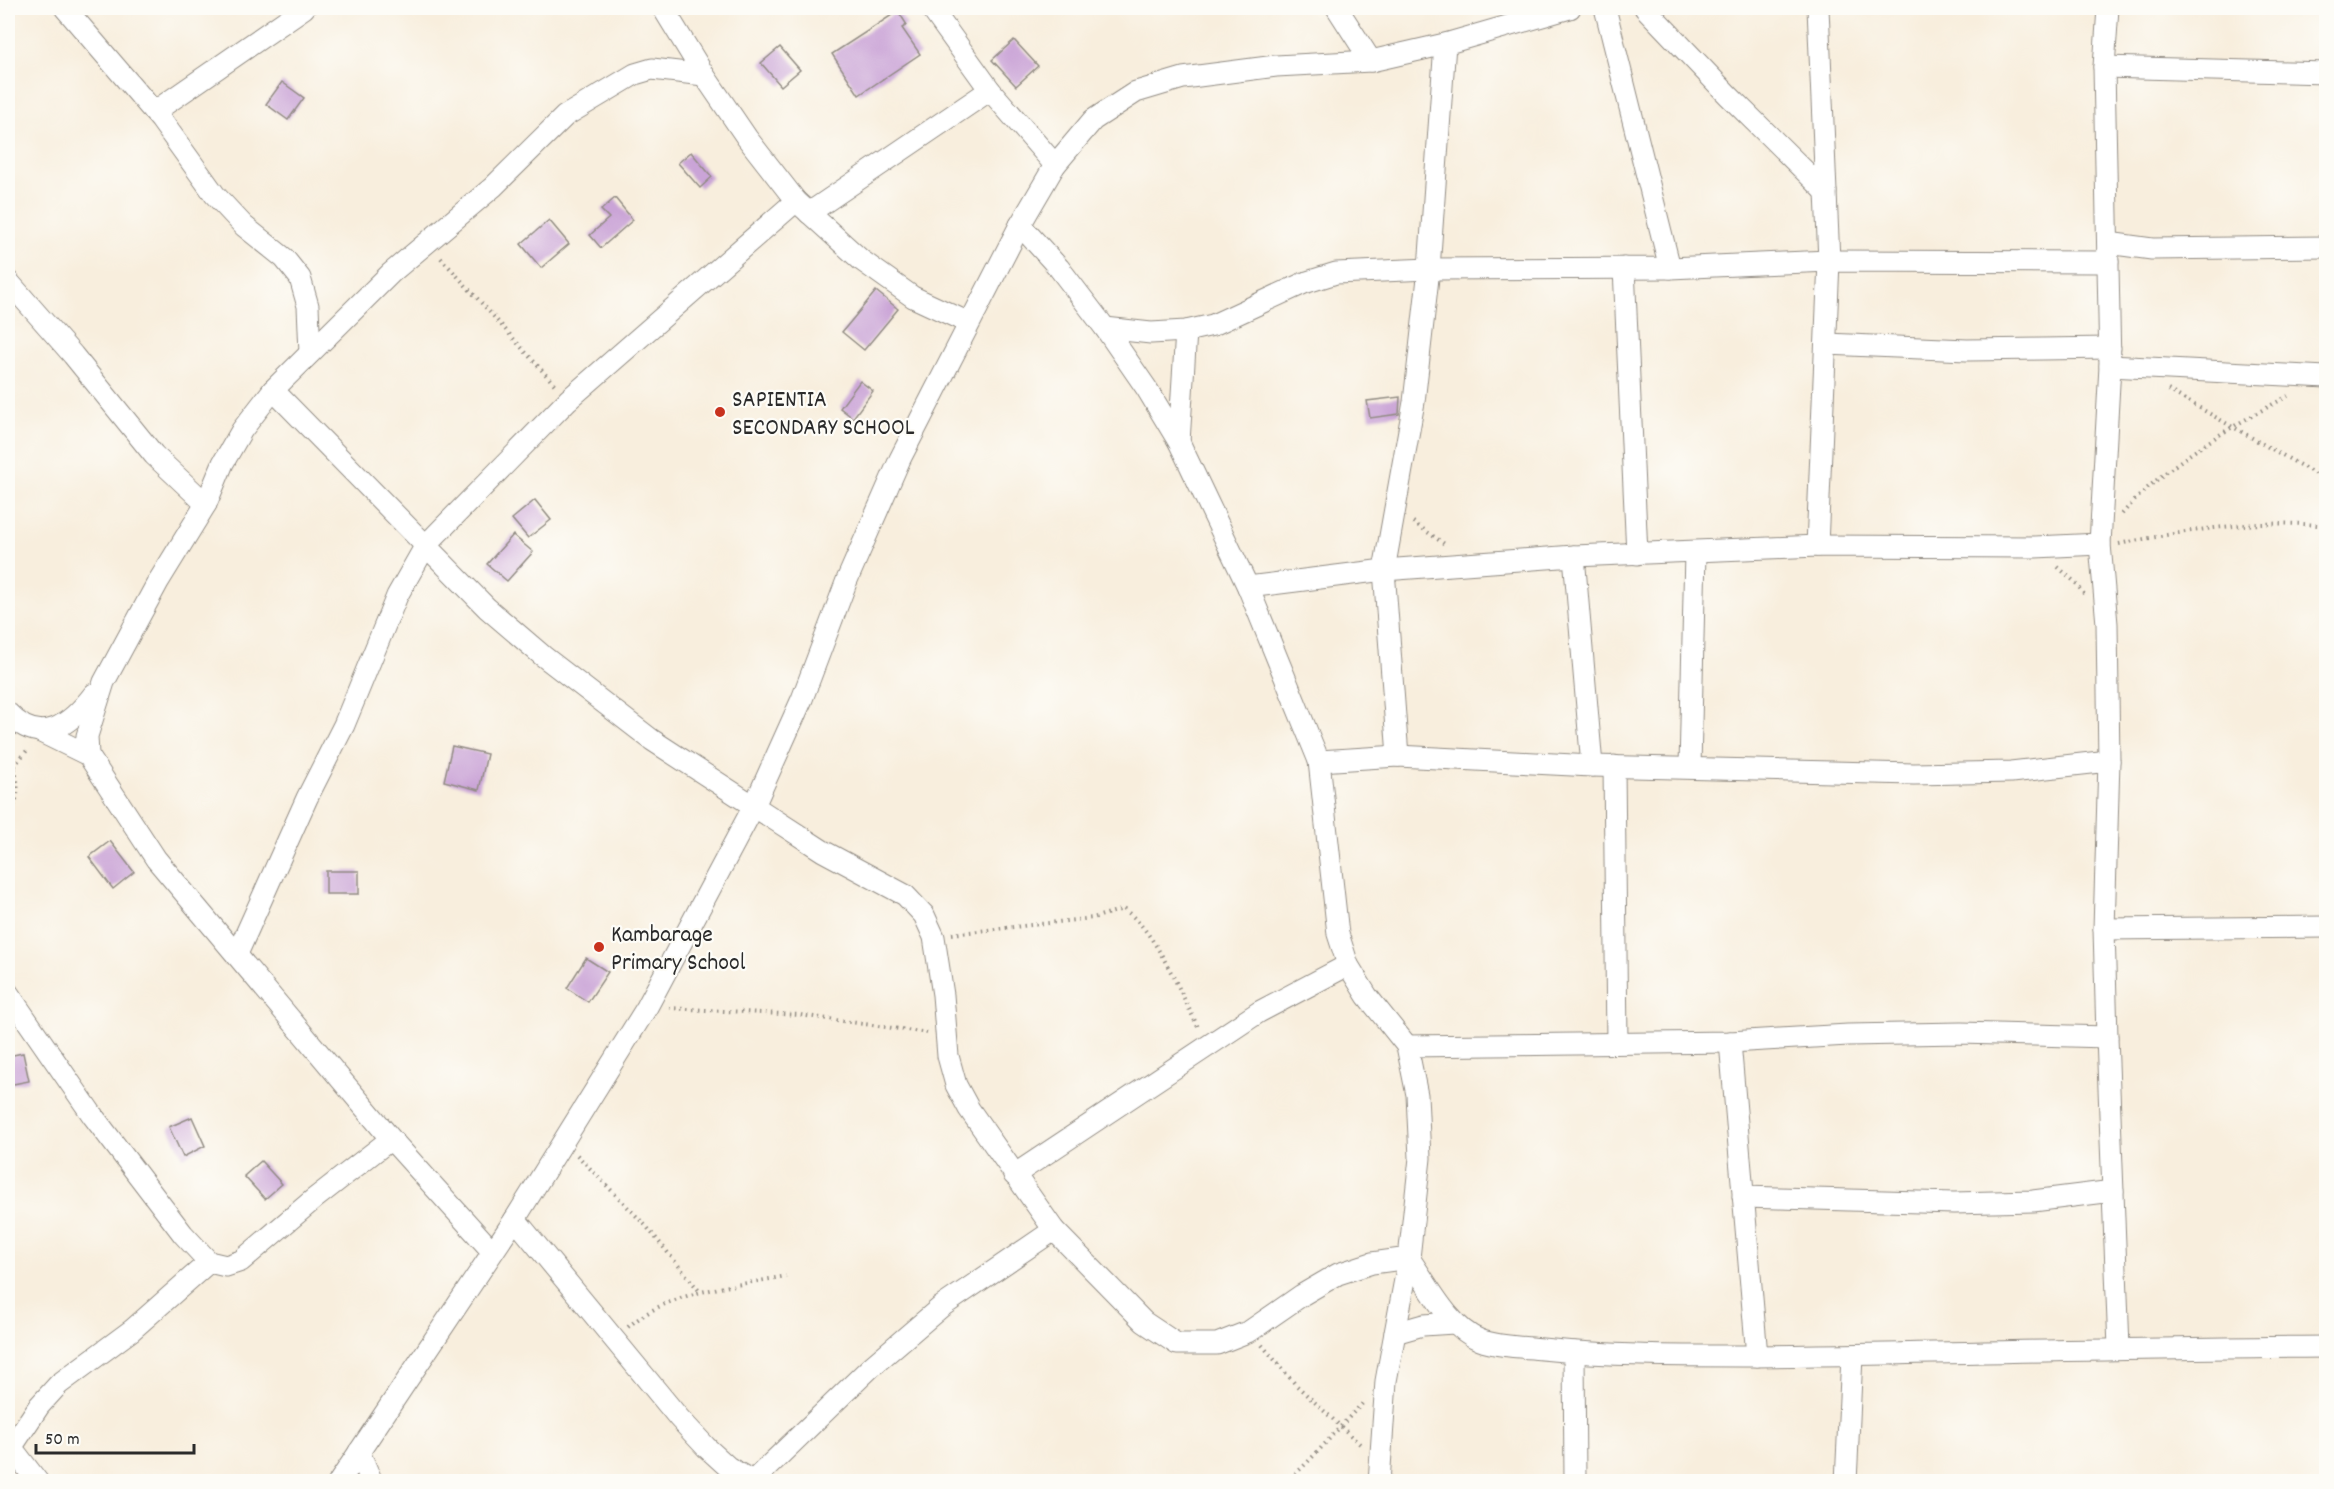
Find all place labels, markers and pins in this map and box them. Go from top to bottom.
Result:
place label: SAPIENTIA SECONDARY SCHOOL [732,384,915,446]
marker: SAPIENTIA SECONDARY SCHOOL [713,405,727,419]
place label: Kambarage Primary School [611,919,746,981]
marker: Kambarage Primary School [592,940,606,954]

